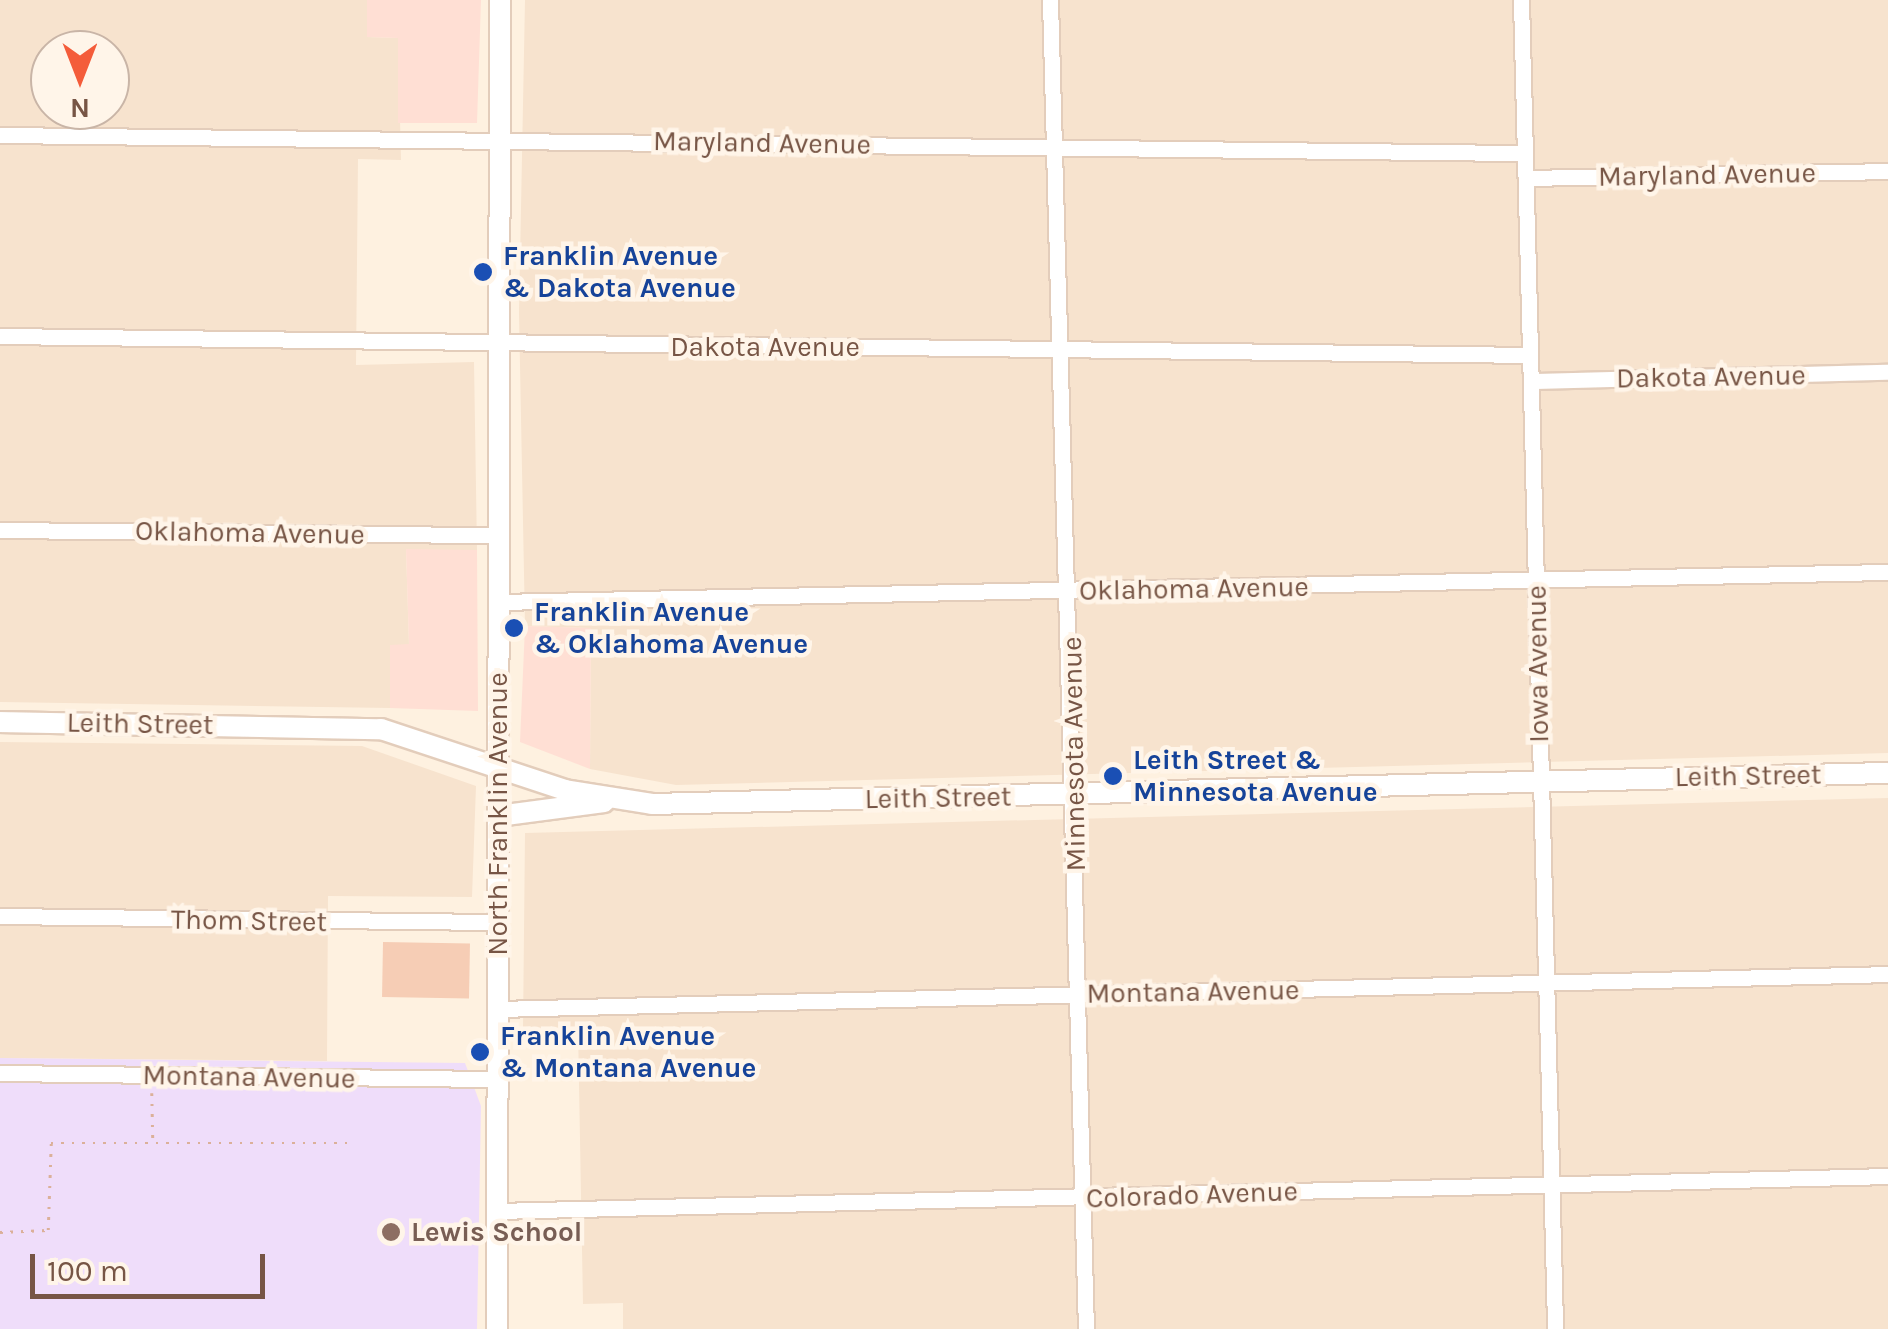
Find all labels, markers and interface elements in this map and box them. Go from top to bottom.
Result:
north arrow [30,30,130,130]
text: N [70,92,90,125]
street label: Maryland Avenue [653,124,871,162]
street label: Maryland Avenue [1598,156,1816,194]
place label: Franklin Avenue & Dakota Avenue [503,239,736,305]
marker: Franklin Avenue & Dakota Avenue [472,261,494,283]
street label: Dakota Avenue [670,330,860,364]
street label: Dakota Avenue [1616,359,1806,395]
street label: Oklahoma Avenue [135,514,365,552]
street label: Oklahoma Avenue [1079,570,1309,608]
street label: Iowa Avenue [1520,585,1556,743]
place label: Franklin Avenue & Oklahoma Avenue [534,595,808,661]
marker: Franklin Avenue & Oklahoma Avenue [503,617,525,639]
street label: Minnesota Avenue [1055,636,1093,872]
street label: North Franklin Avenue [481,672,515,956]
street label: Leith Street [66,706,214,742]
place label: Leith Street & Minnesota Avenue [1133,743,1378,809]
street label: Leith Street [1674,758,1822,794]
marker: Leith Street & Minnesota Avenue [1102,765,1124,787]
street label: Leith Street [864,780,1012,816]
street label: Thom Street [171,903,327,939]
street label: Montana Avenue [1086,973,1300,1011]
place label: Franklin Avenue & Montana Avenue [500,1019,756,1085]
marker: Franklin Avenue & Montana Avenue [469,1041,491,1063]
street label: Montana Avenue [142,1058,356,1096]
street label: Colorado Avenue [1086,1175,1298,1215]
place label: Lewis School [411,1215,582,1249]
marker: Lewis School [380,1221,402,1243]
scale bar [35,1234,270,1296]
text: 100 m [47,1253,128,1289]

